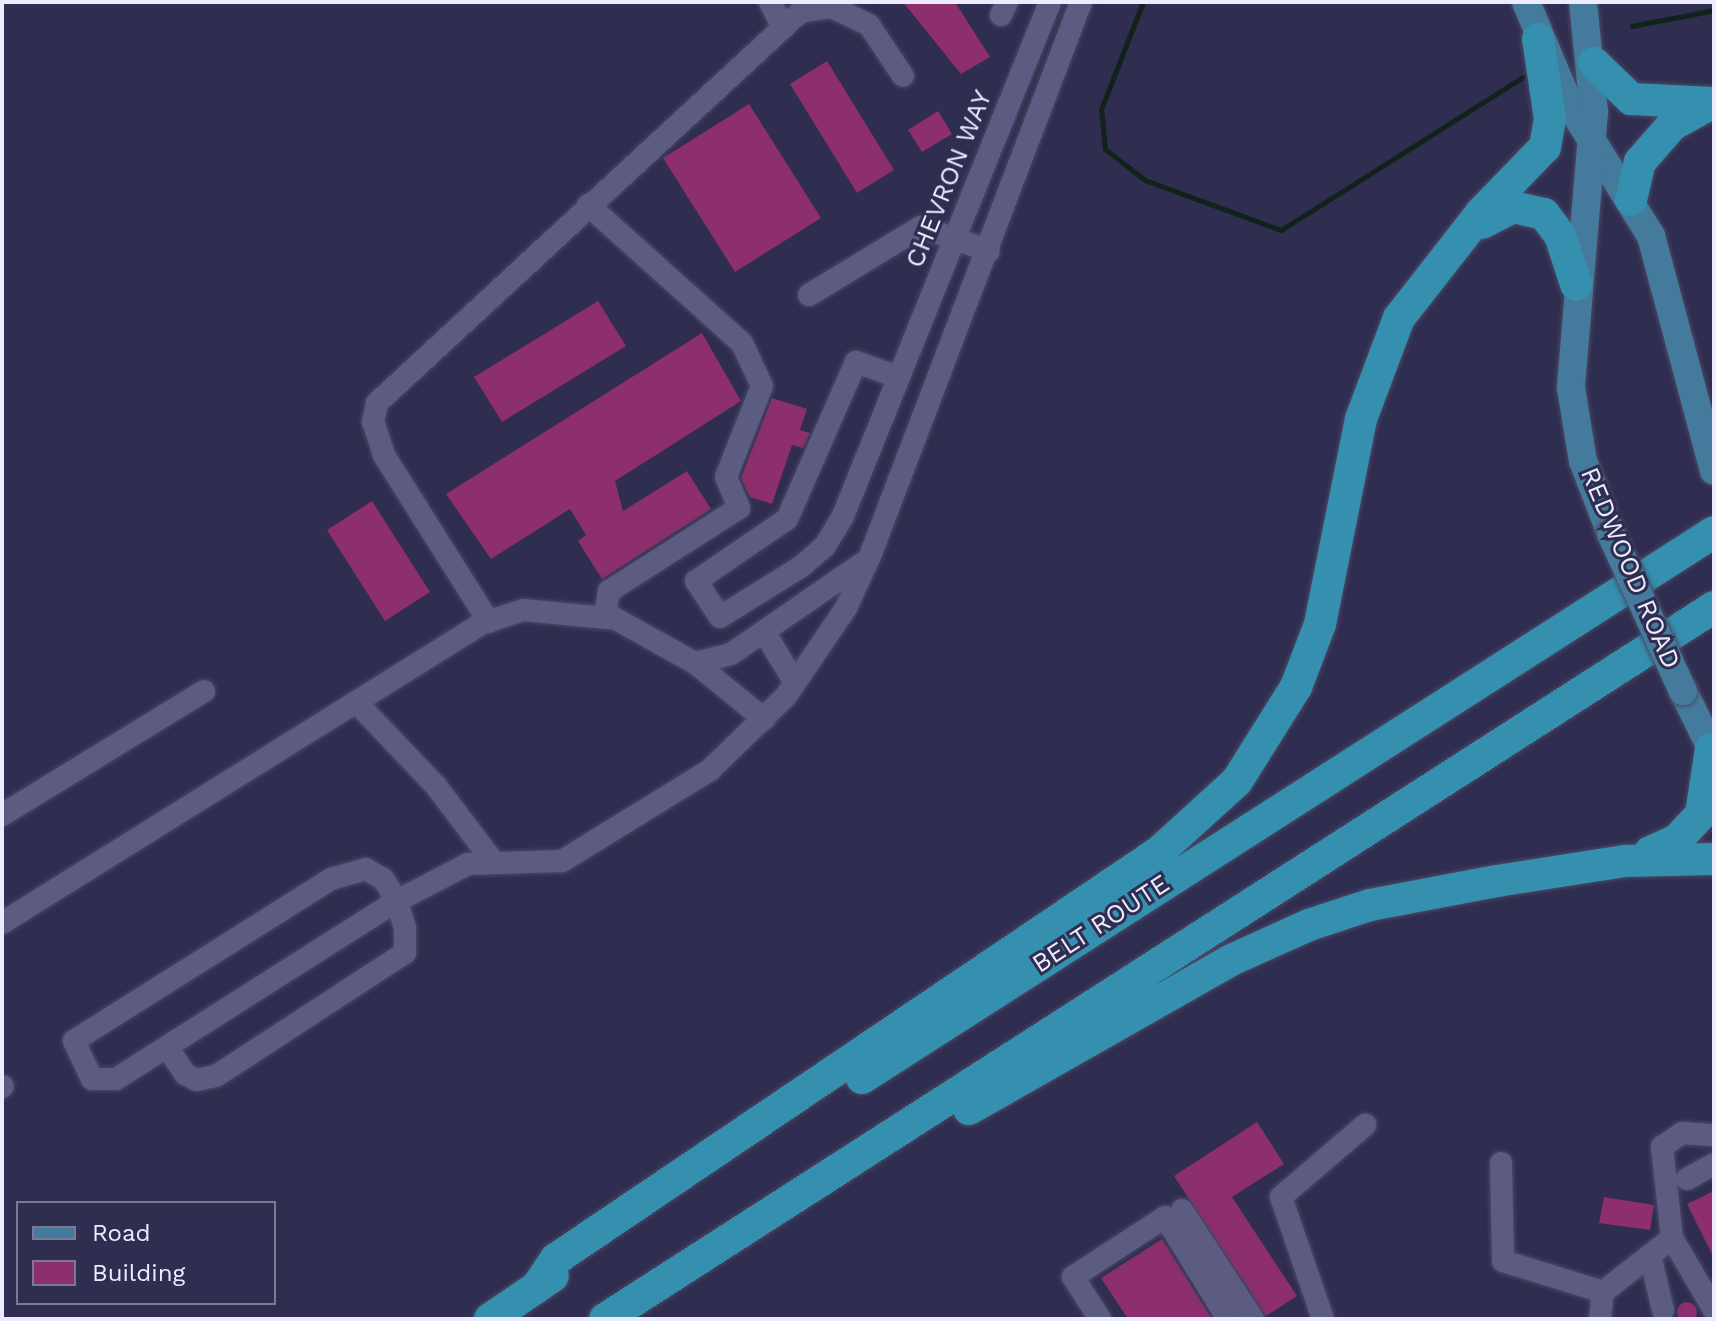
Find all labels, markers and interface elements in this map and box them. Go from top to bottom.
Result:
street label: CHEVRON WAY [899,85,999,273]
street label: REDWOOD ROAD [1574,463,1686,673]
street label: BELT ROUTE [1026,868,1176,980]
legend [16,1201,276,1305]
text: Road [92,1219,151,1247]
text: Building [92,1259,185,1287]

